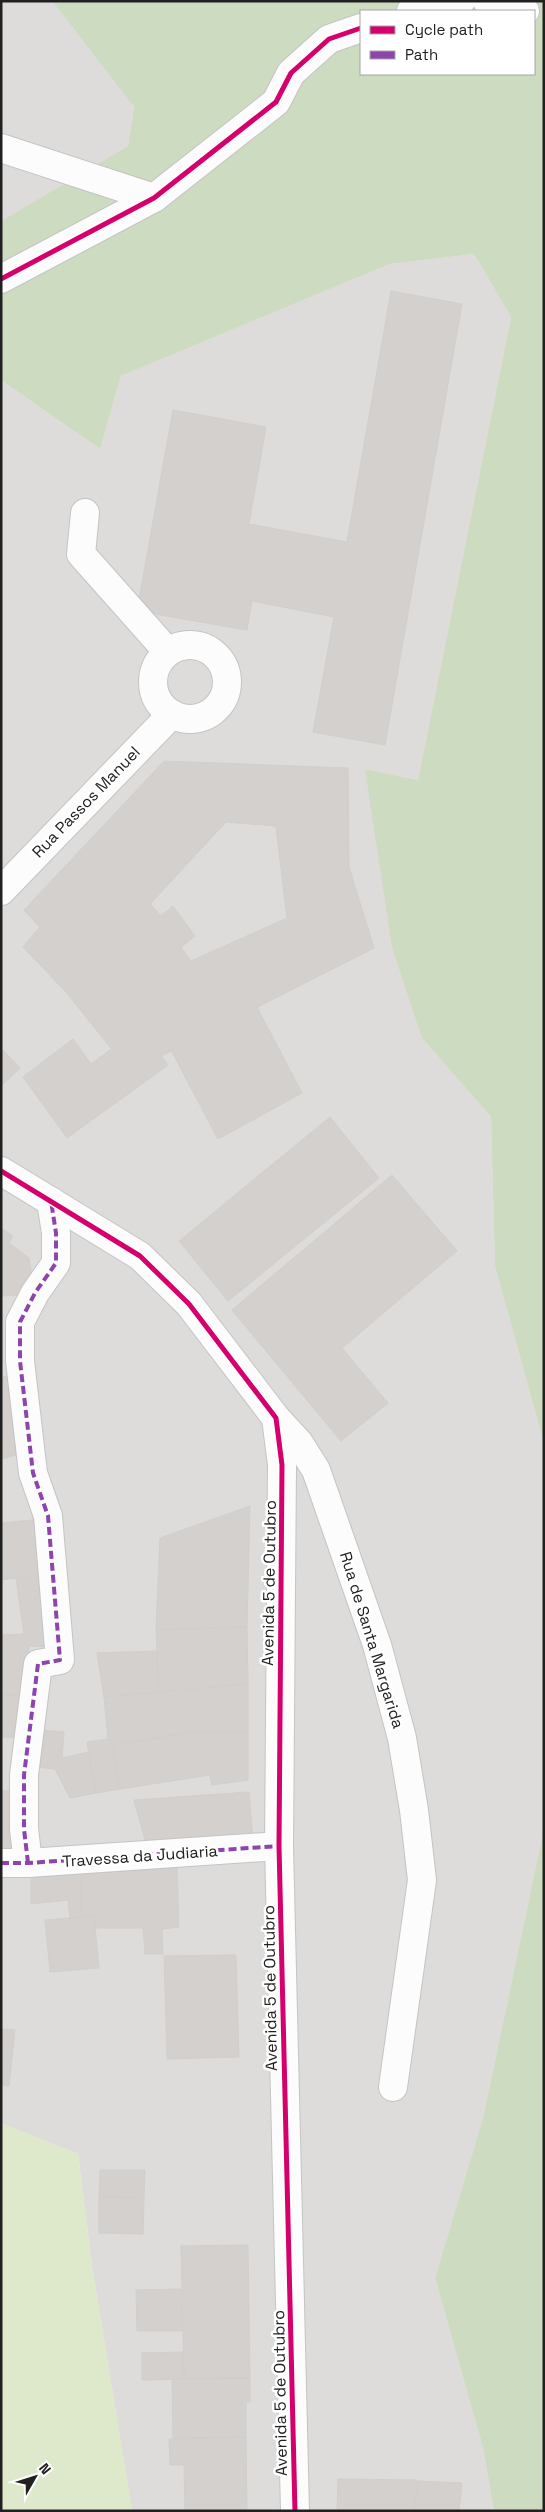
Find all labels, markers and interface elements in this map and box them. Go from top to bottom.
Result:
legend [360,10,535,75]
text: Cycle path [405,20,483,39]
text: Path [405,45,438,64]
street label: Rua Passos Manuel [27,742,145,862]
street label: Avenida 5 de Outubro [257,1500,281,1666]
street label: Rua de Santa Margarida [335,1549,409,1731]
street label: Travessa da Judiaria [62,1840,218,1872]
street label: Avenida 5 de Outubro [258,1905,282,2071]
street label: Avenida 5 de Outubro [268,2310,292,2476]
north arrow [10,2452,60,2502]
text: N [35,2460,55,2478]

